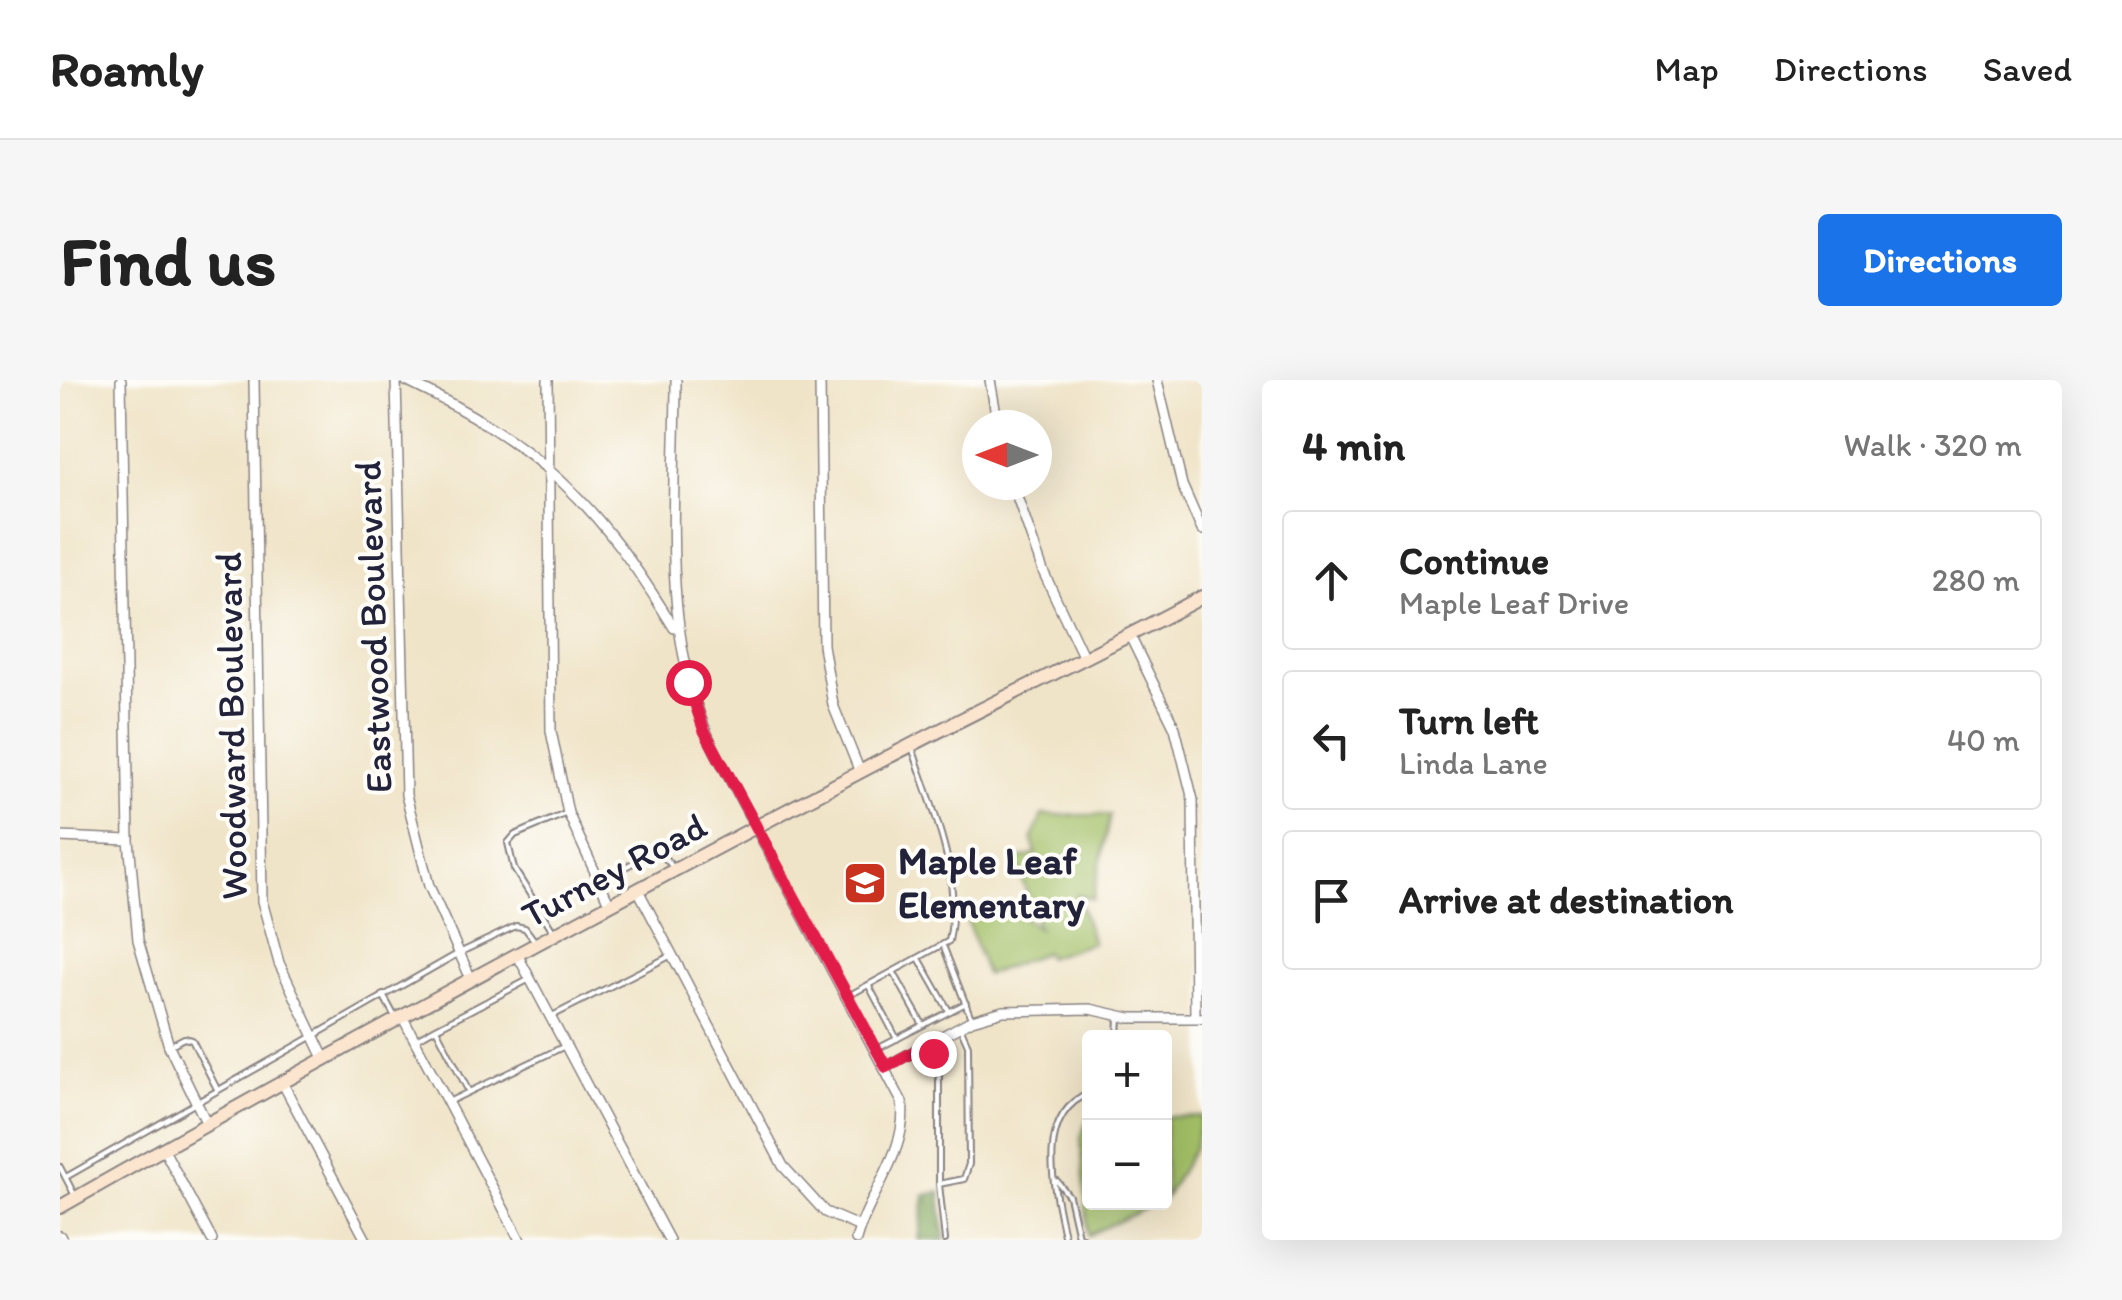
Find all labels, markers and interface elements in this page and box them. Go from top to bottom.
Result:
text: Roamly [50,40,204,98]
text: Map [1655,48,1719,90]
text: Directions [1774,48,1928,90]
text: Saved [1983,48,2072,90]
button: Directions [1818,214,2062,306]
text: Find us [60,218,276,303]
north arrow [962,410,1052,500]
text: 4 min [1302,420,1405,471]
text: Walk · 320 m [1844,426,2022,464]
street label: Eastwood Boulevard [344,460,402,794]
text: Continue [1399,538,1549,584]
street label: Woodward Boulevard [205,552,257,900]
icon: ahead [1304,553,1359,608]
text: 280 m [1932,561,2020,599]
text: Maple Leaf Drive [1399,584,1629,622]
route start [666,660,712,706]
text: Turn left [1399,698,1539,744]
icon: left [1304,713,1359,768]
text: 40 m [1947,721,2020,759]
text: Linda Lane [1399,744,1548,782]
street label: Turney Road [514,802,714,938]
place label: Maple Leaf Elementary [898,838,1085,928]
school or university icon: Maple Leaf Elementary [842,860,888,906]
icon: arrive [1304,873,1359,928]
text: Arrive at destination [1399,877,1734,923]
map controls [1082,1030,1172,1210]
button: + [1082,1030,1172,1120]
route end [911,1031,957,1077]
button: − [1082,1120,1172,1210]

